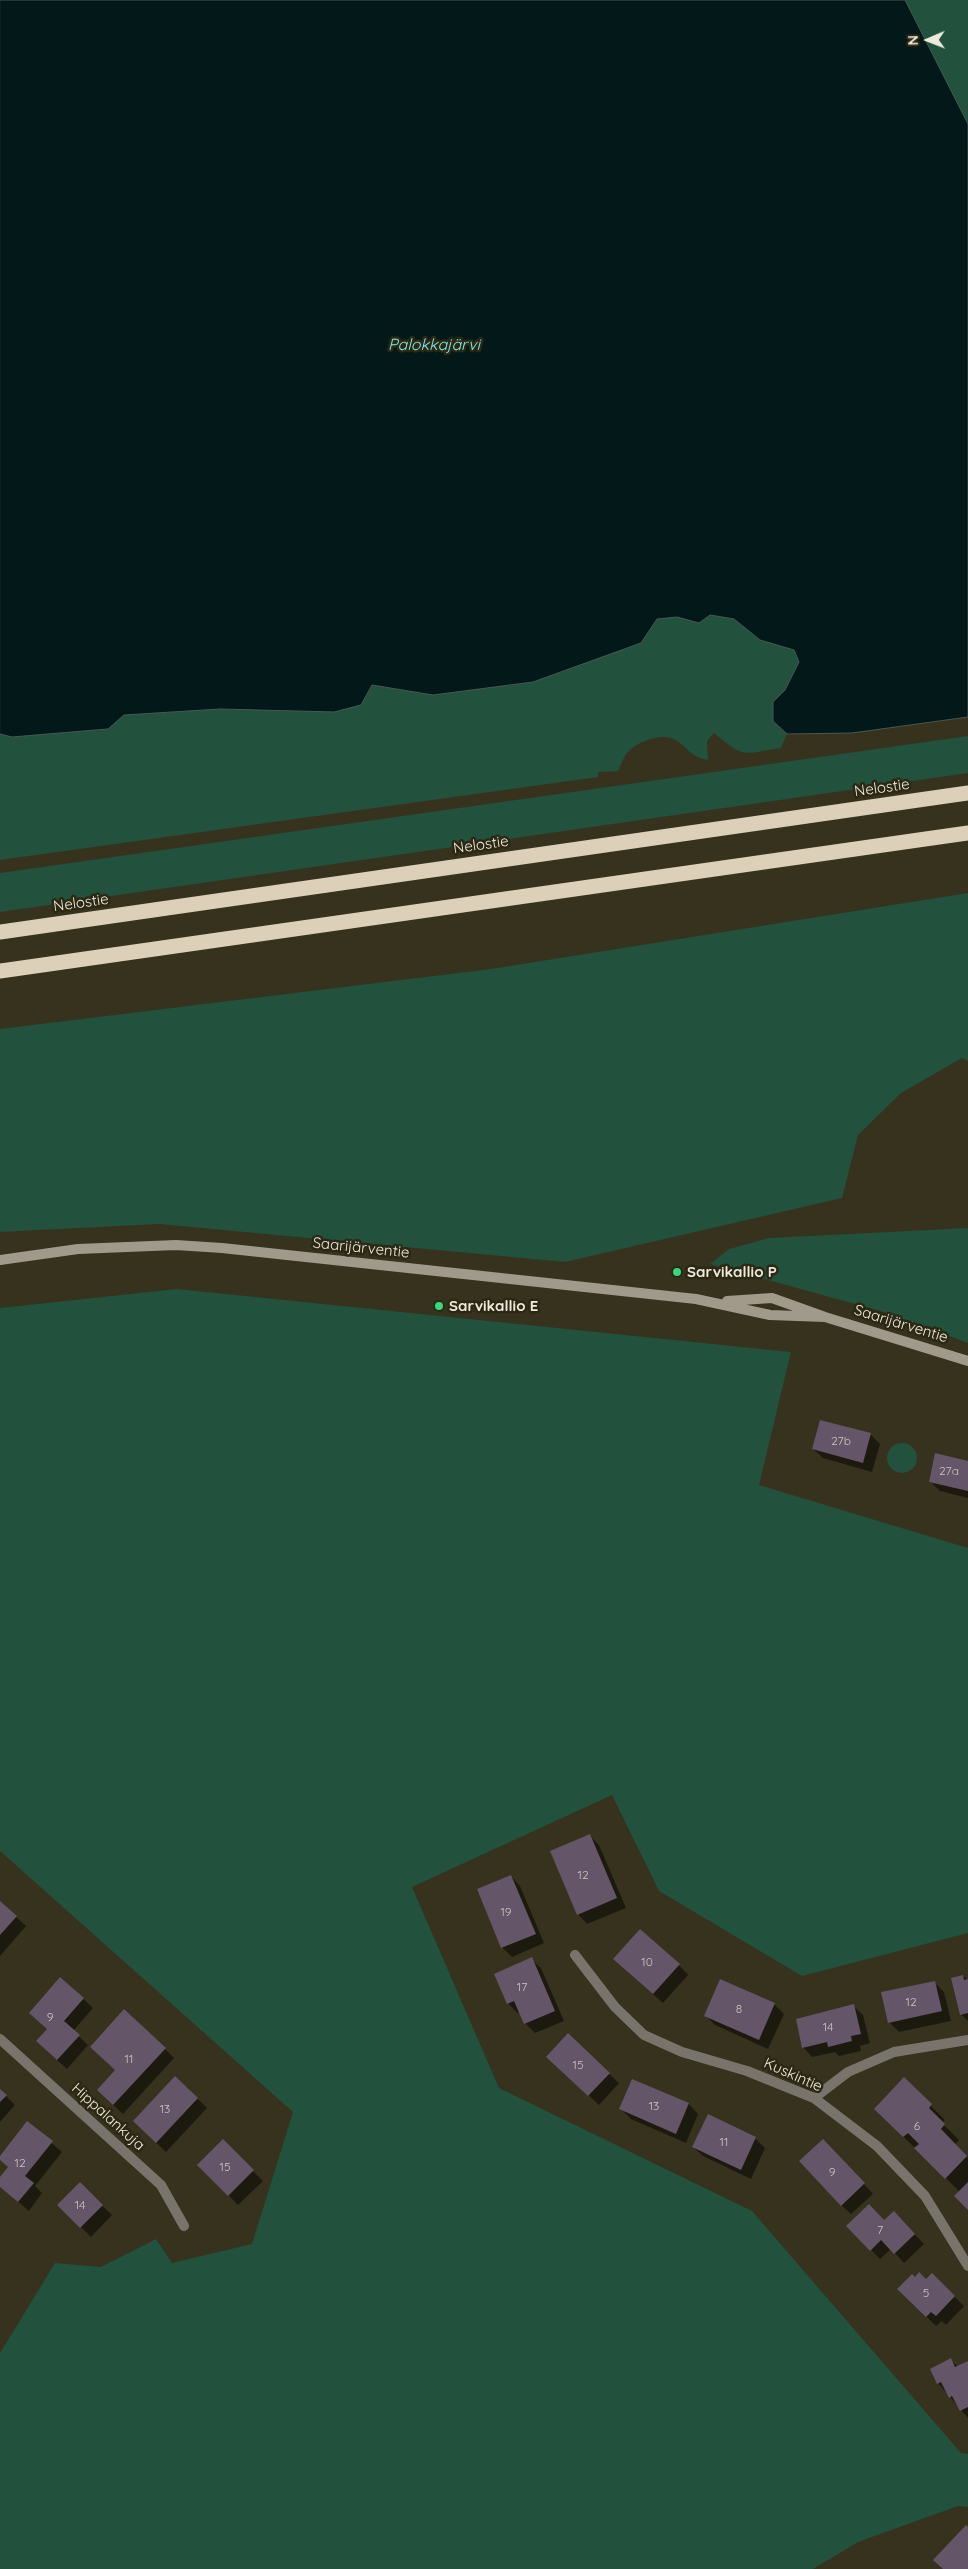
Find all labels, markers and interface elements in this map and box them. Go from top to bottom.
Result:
north arrow [903,15,953,65]
text: N [904,35,922,46]
water label: Palokkajärvi [388,335,480,355]
street label: Nelostie [853,775,911,801]
street label: Nelostie [452,832,510,858]
street label: Nelostie [52,890,110,916]
street label: Saarijärventie [312,1234,410,1262]
place label: Sarvikallio P [687,1263,777,1281]
marker: Sarvikallio P [671,1266,683,1278]
place label: Sarvikallio E [449,1297,538,1315]
marker: Sarvikallio E [433,1300,445,1312]
street label: Saarijärventie [852,1301,950,1347]
house number: 27b [831,1434,851,1448]
house number: 27a [939,1464,959,1478]
house number: 12 [577,1868,589,1882]
house number: 19 [500,1905,512,1919]
house number: 10 [641,1955,653,1969]
house number: 17 [517,1980,527,1994]
house number: 12 [905,1995,917,2009]
house number: 8 [736,2002,742,2016]
house number: 9 [47,2010,53,2024]
house number: 14 [823,2020,833,2034]
house number: 11 [125,2052,133,2066]
street label: Kuskintie [761,2054,825,2096]
house number: 15 [573,2058,583,2072]
street label: Hippalankuja [68,2079,148,2155]
house number: 13 [649,2099,659,2113]
house number: 13 [160,2102,170,2116]
house number: 6 [914,2119,920,2133]
house number: 11 [720,2135,728,2149]
house number: 12 [14,2156,26,2170]
house number: 15 [220,2160,230,2174]
house number: 9 [829,2165,835,2179]
house number: 14 [75,2198,85,2212]
house number: 7 [877,2223,883,2237]
house number: 5 [923,2286,929,2300]

